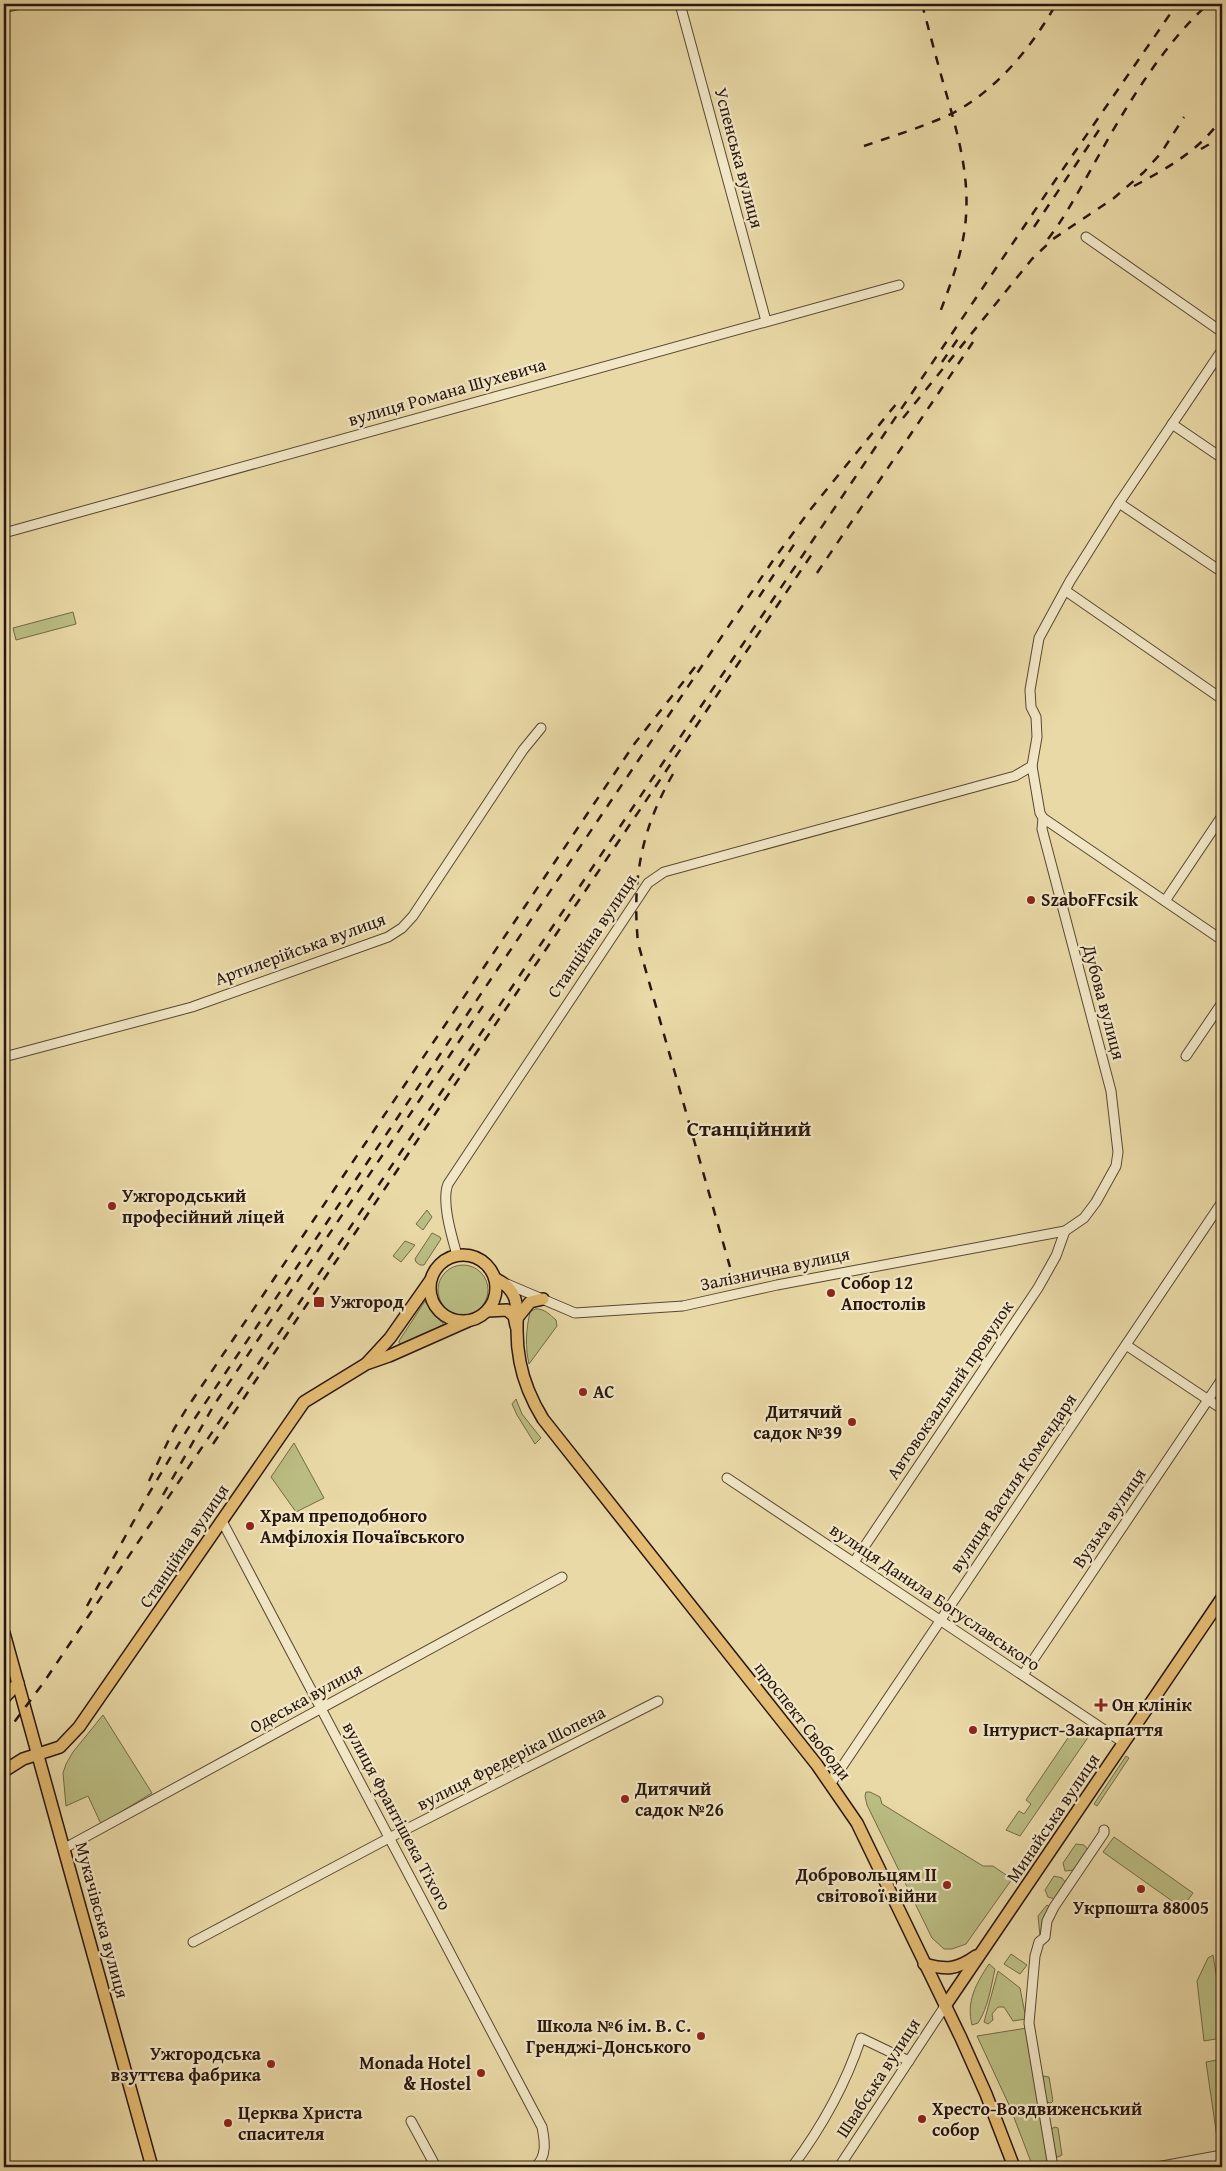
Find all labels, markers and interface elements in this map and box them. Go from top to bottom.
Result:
street label: Успенська вулиця [708,85,771,231]
street label: вулиця Романа Шухевича [345,350,549,433]
street label: Станційна вулиця [540,868,643,1003]
place label: SzaboFFcsik [1041,886,1139,913]
marker: SzaboFFcsik [1025,894,1037,906]
street label: Артилерійська вулиця [211,905,389,992]
street label: Дубова вулиця [1076,940,1133,1063]
district label: Станційний [687,1112,812,1144]
place label: Ужгородський професійний ліцей [122,1182,284,1230]
marker: Ужгородський професійний ліцей [106,1200,118,1212]
street label: Залізнична вулиця [698,1239,852,1298]
place label: Собор 12 Апостолів [841,1269,926,1317]
marker: Собор 12 Апостолів [825,1287,837,1299]
place label: Ужгород [330,1288,404,1315]
street label: Автовокзальний провулок [879,1294,1020,1485]
marker: Ужгород [312,1295,326,1309]
place label: AC [593,1378,614,1405]
marker: AC [577,1386,589,1398]
street label: вулиця Василя Комендаря [942,1388,1083,1578]
place label: Дитячий садок №39 [753,1398,842,1446]
marker: Дитячий садок №39 [846,1416,858,1428]
street label: Вузька вулиця [1065,1462,1152,1573]
street label: Станційна вулиця [132,1478,235,1613]
place label: Храм преподобного Амфілохія Почаївського [260,1502,465,1550]
street label: вулиця Данила Богуславського [825,1516,1046,1677]
marker: Храм преподобного Амфілохія Почаївського [244,1520,256,1532]
street label: Одеська вулиця [244,1655,367,1740]
street label: проспект Свободи [748,1656,859,1786]
place label: Он клінік [1112,1691,1192,1718]
street label: вулиця Фредеріка Шопена [412,1698,610,1817]
marker: Он клінік [1094,1698,1108,1712]
place label: Інтурист-Закарпаття [983,1716,1163,1743]
street label: вулиця Франтішека Тіхого [336,1717,459,1915]
marker: Інтурист-Закарпаття [967,1724,979,1736]
street label: Минайська вулиця [999,1748,1106,1888]
place label: Дитячий садок №26 [634,1775,724,1823]
marker: Дитячий садок №26 [619,1793,631,1805]
street label: Мукачівська вулиця [69,1839,136,2001]
place label: Добровольцям Ⅱ світової війни [795,1861,937,1909]
marker: Добровольцям Ⅱ світової війни [941,1879,953,1891]
marker: Укрпошта 88005 [1135,1883,1147,1895]
place label: Укрпошта 88005 [1073,1894,1209,1921]
place label: Школа №6 ім. В. С. Гренджі-Донського [526,2012,691,2060]
street label: Швабська вулиця [829,2013,926,2143]
marker: Школа №6 ім. В. С. Гренджі-Донського [695,2030,707,2042]
place label: Ужгородська взуттєва фабрика [111,2040,262,2088]
place label: Monada Hotel & Hostel [359,2049,471,2097]
marker: Ужгородська взуттєва фабрика [265,2058,277,2070]
marker: Monada Hotel & Hostel [475,2067,487,2079]
place label: Хресто-Воздвиженський собор [932,2095,1142,2143]
place label: Церква Христа спасителя [238,2099,363,2147]
marker: Хресто-Воздвиженський собор [916,2113,928,2125]
marker: Церква Христа спасителя [222,2117,234,2129]

